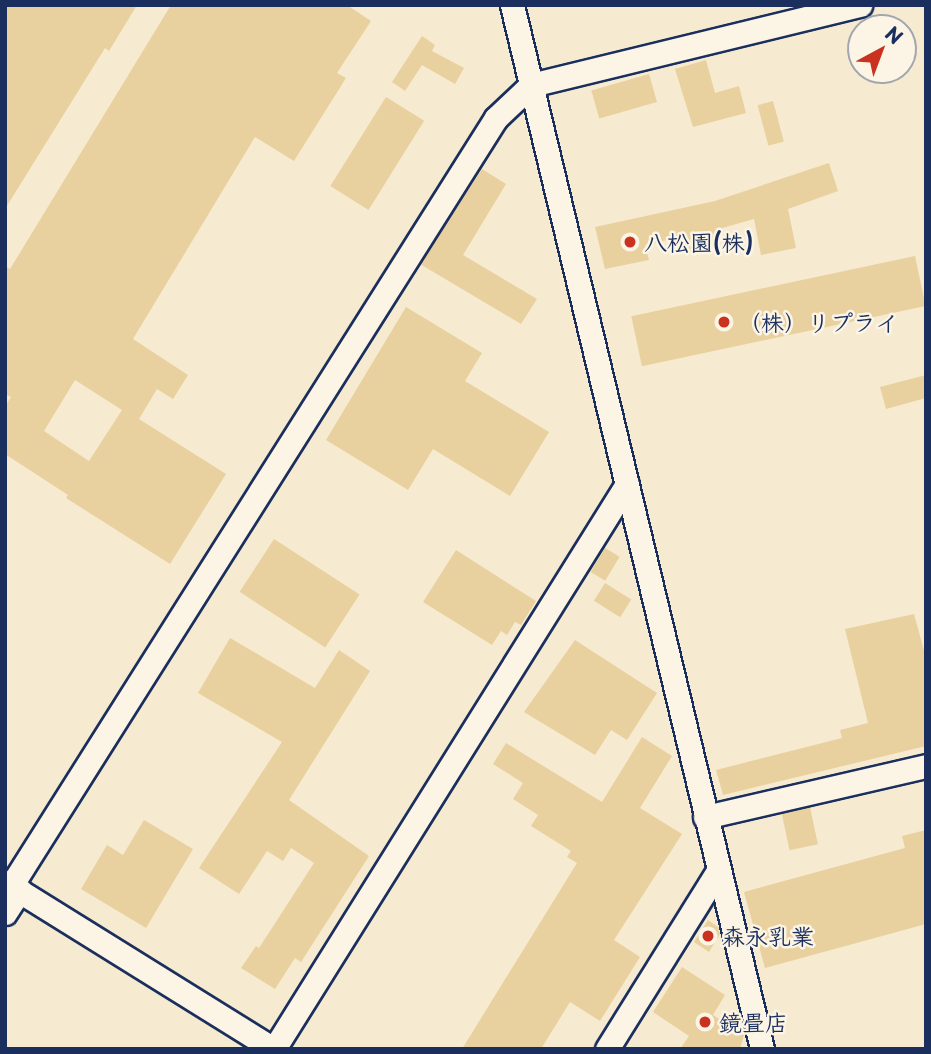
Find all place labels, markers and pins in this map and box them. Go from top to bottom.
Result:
place label: 八松園(株) [644,228,753,256]
marker: 八松園(株) [622,234,638,250]
place label: （株）リプライ [738,308,899,336]
marker: （株）リプライ [716,314,732,330]
place label: 森永乳業 [722,922,814,950]
marker: 森永乳業 [700,928,716,944]
place label: 鏡畳店 [719,1008,788,1036]
marker: 鏡畳店 [697,1014,713,1030]

